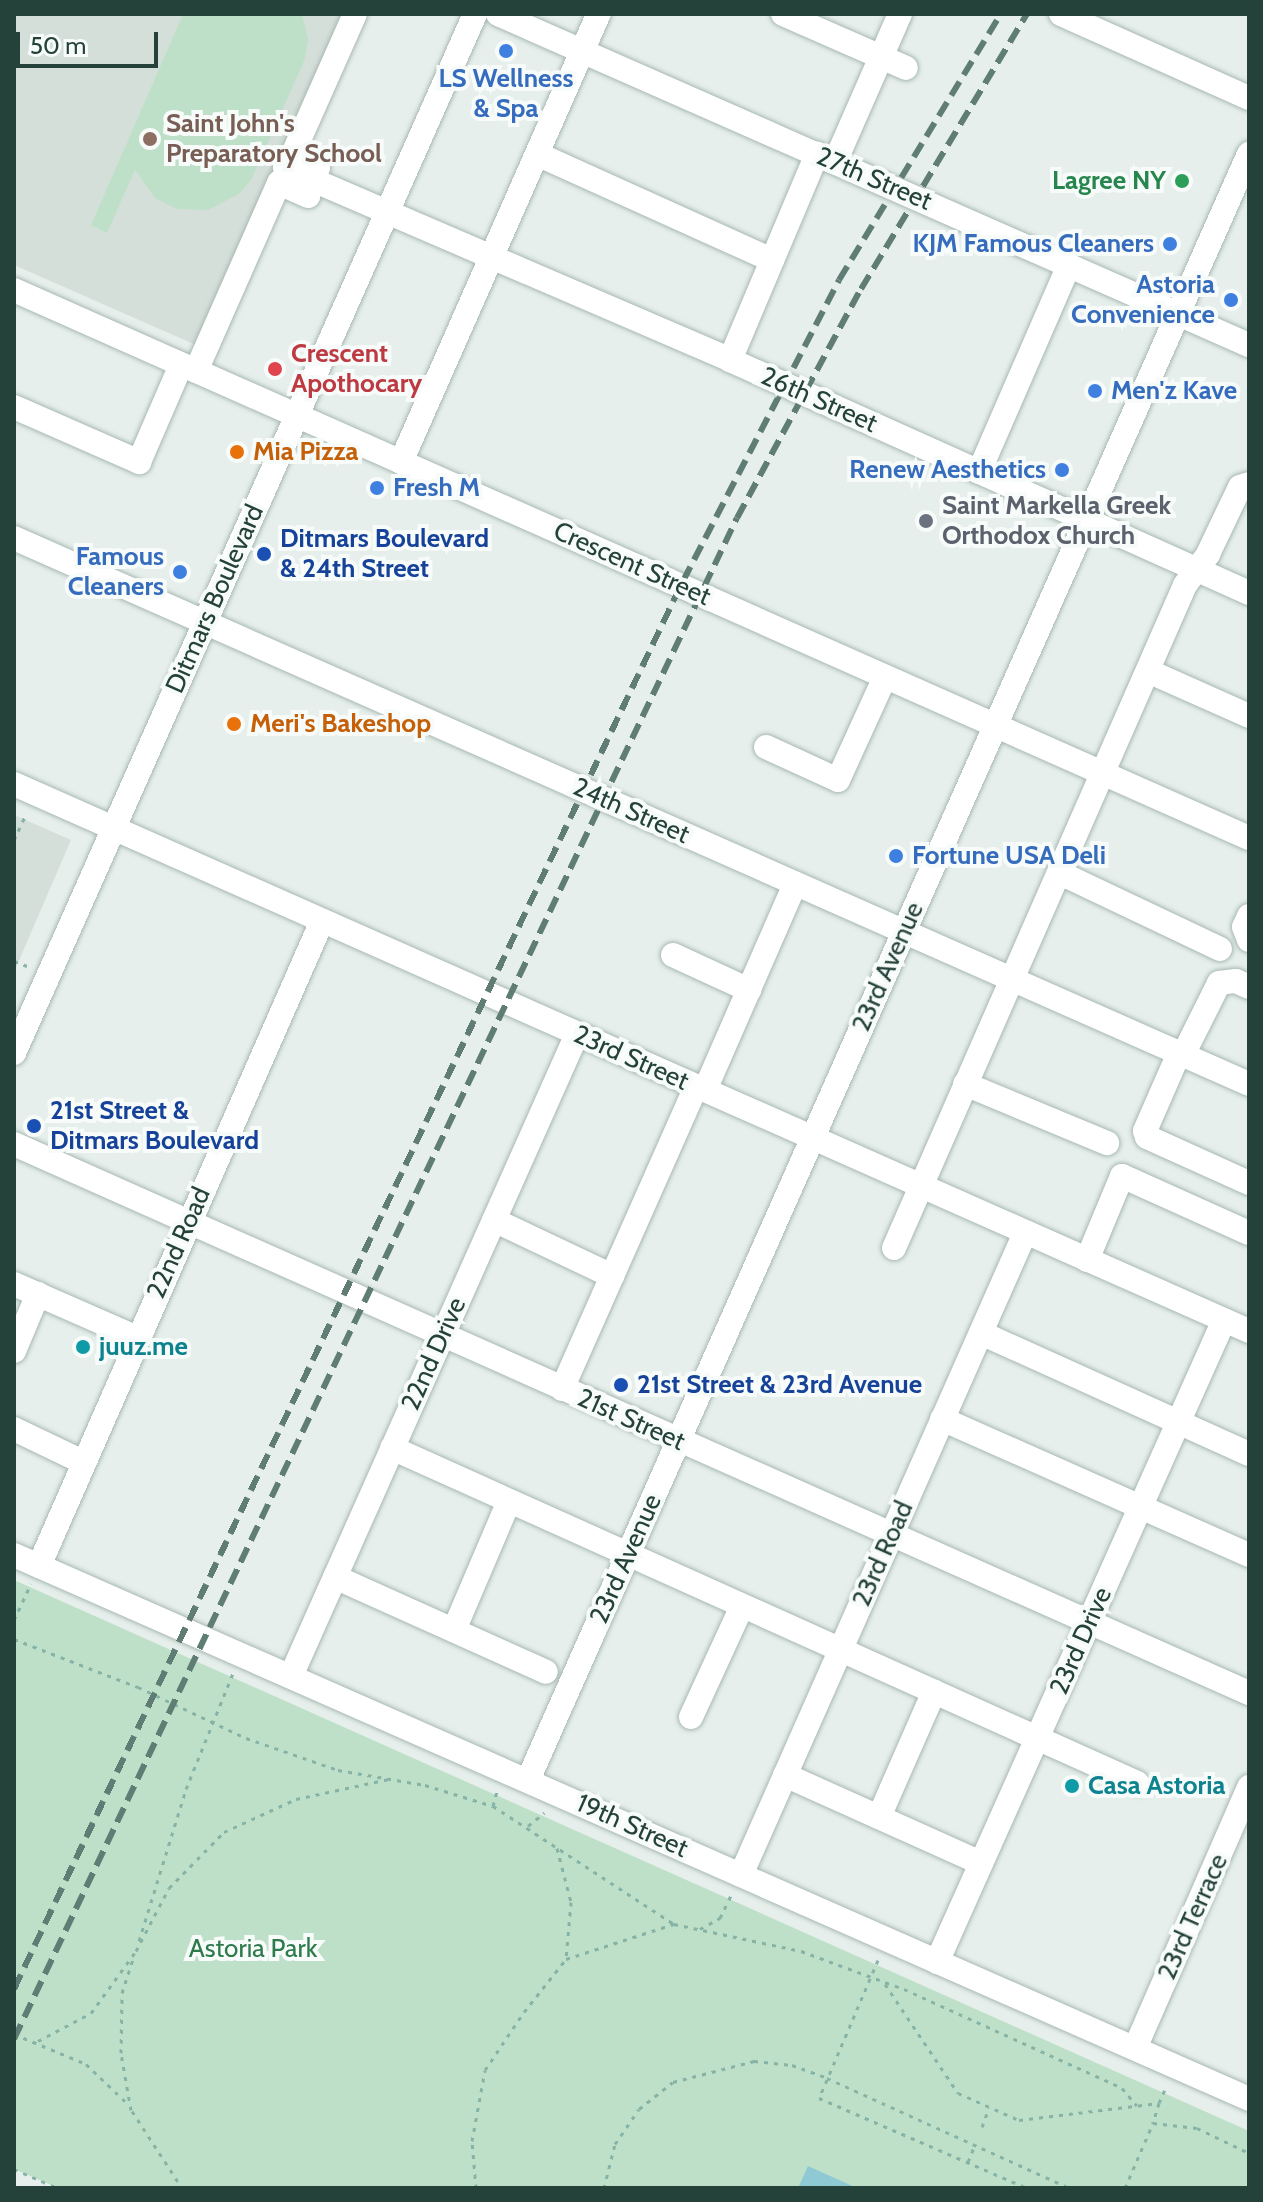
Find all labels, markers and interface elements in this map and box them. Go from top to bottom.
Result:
scale bar [20,16,162,66]
text: 50 m [30,31,86,60]
marker: LS Wellness & Spa [497,42,515,60]
place label: LS Wellness & Spa [439,63,573,124]
place label: Saint John's Preparatory School [166,108,382,170]
marker: Saint John's Preparatory School [141,130,159,148]
street label: 27th Street [812,141,936,217]
place label: Lagree NY [1052,165,1166,197]
marker: Lagree NY [1173,172,1191,190]
place label: KJM Famous Cleaners [913,228,1154,260]
marker: KJM Famous Cleaners [1161,235,1179,253]
place label: Astoria Convenience [1071,269,1215,330]
marker: Astoria Convenience [1222,291,1240,309]
place label: Crescent Apothocary [291,338,422,400]
marker: Crescent Apothocary [266,360,284,378]
street label: 26th Street [756,361,882,439]
place label: Men'z Kave [1111,375,1237,407]
marker: Men'z Kave [1086,382,1104,400]
place label: Mia Pizza [253,436,359,468]
marker: Mia Pizza [228,443,246,461]
place label: Renew Aesthetics [849,454,1046,486]
marker: Renew Aesthetics [1053,461,1071,479]
place label: Fresh M [393,472,480,504]
marker: Fresh M [368,479,386,497]
place label: Saint Markella Greek Orthodox Church [942,490,1171,552]
street label: Ditmars Boulevard [159,500,271,698]
marker: Saint Markella Greek Orthodox Church [917,512,935,530]
street label: Crescent Street [549,515,715,613]
place label: Ditmars Boulevard & 24th Street [280,523,489,584]
place label: Famous Cleaners [68,541,164,602]
marker: Ditmars Boulevard & 24th Street [255,545,273,563]
marker: Famous Cleaners [171,563,189,581]
place label: Meri's Bakeshop [250,708,431,740]
marker: Meri's Bakeshop [225,715,243,733]
street label: 24th Street [568,771,694,851]
place label: Fortune USA Deli [912,840,1106,872]
marker: Fortune USA Deli [887,847,905,865]
street label: 23rd Avenue [846,897,930,1037]
street label: 23rd Street [569,1019,693,1097]
place label: 21st Street & Ditmars Boulevard [50,1095,259,1156]
marker: 21st Street & Ditmars Boulevard [25,1117,43,1135]
street label: 22nd Road [141,1183,217,1303]
street label: 22nd Drive [395,1293,473,1415]
place label: juuz.me [99,1331,188,1363]
marker: juuz.me [74,1338,92,1356]
place label: 21st Street & 23rd Avenue [637,1369,922,1401]
marker: 21st Street & 23rd Avenue [612,1376,630,1394]
street label: 21st Street [572,1383,690,1457]
street label: 23rd Avenue [584,1489,668,1629]
street label: 23rd Road [846,1496,920,1612]
street label: 23rd Drive [1044,1583,1118,1699]
place label: Casa Astoria [1088,1770,1225,1802]
marker: Casa Astoria [1063,1777,1081,1795]
street label: 19th Street [571,1788,693,1864]
street label: 23rd Terrace [1151,1849,1235,1985]
park label: Astoria Park [189,1933,317,1965]

